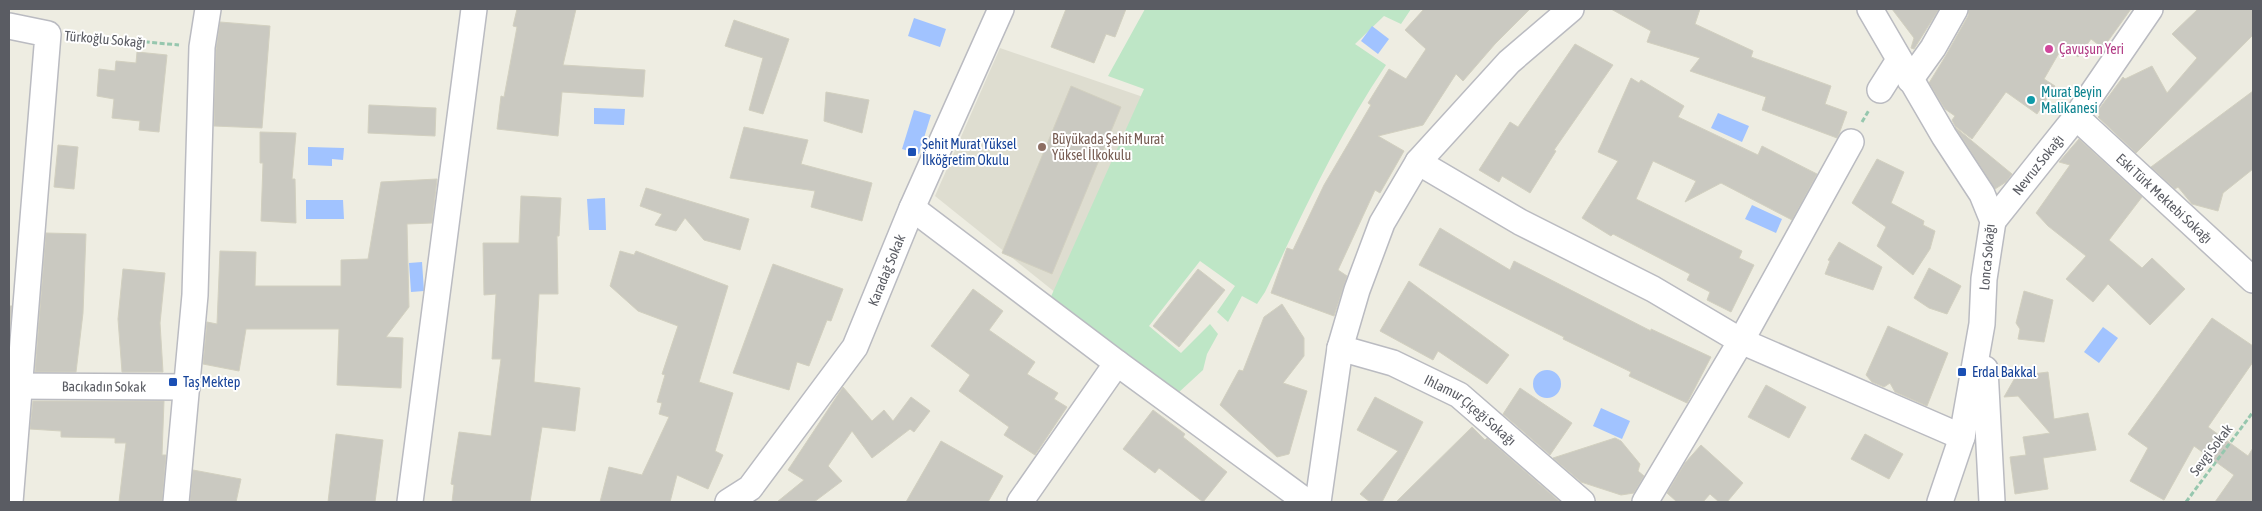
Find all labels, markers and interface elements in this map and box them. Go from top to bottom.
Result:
street label: Türkoğlu Sokağı [64,27,146,51]
place label: Çavuşun Yeri [2059,41,2124,57]
marker: Çavuşun Yeri [2043,43,2055,55]
place label: Murat Beyin Malikanesi [2041,84,2102,116]
marker: Murat Beyin Malikanesi [2025,94,2037,106]
place label: Büyükada Şehit Murat Yüksel İlkokulu [1052,131,1164,163]
street label: Nevruz Sokağı [2009,131,2067,198]
place label: Şehit Murat Yüksel İlköğretim Okulu [922,136,1017,168]
marker: Büyükada Şehit Murat Yüksel İlkokulu [1036,141,1048,153]
marker: Şehit Murat Yüksel İlköğretim Okulu [906,146,918,158]
street label: Eski Türk Mektebi Sokağı [2113,150,2216,246]
street label: Lonca Sokağı [1976,223,1998,291]
street label: Karadağ Sokak [865,232,908,308]
place label: Erdal Bakkal [1972,364,2037,380]
marker: Erdal Bakkal [1956,366,1968,378]
street label: Ihlamur Çiçeği Sokağı [1422,371,1519,449]
place label: Taş Mektep [183,374,241,390]
marker: Taş Mektep [167,376,179,388]
street label: Bacıkadın Sokak [62,378,146,395]
street label: Sevgi Sokak [2186,421,2236,479]

